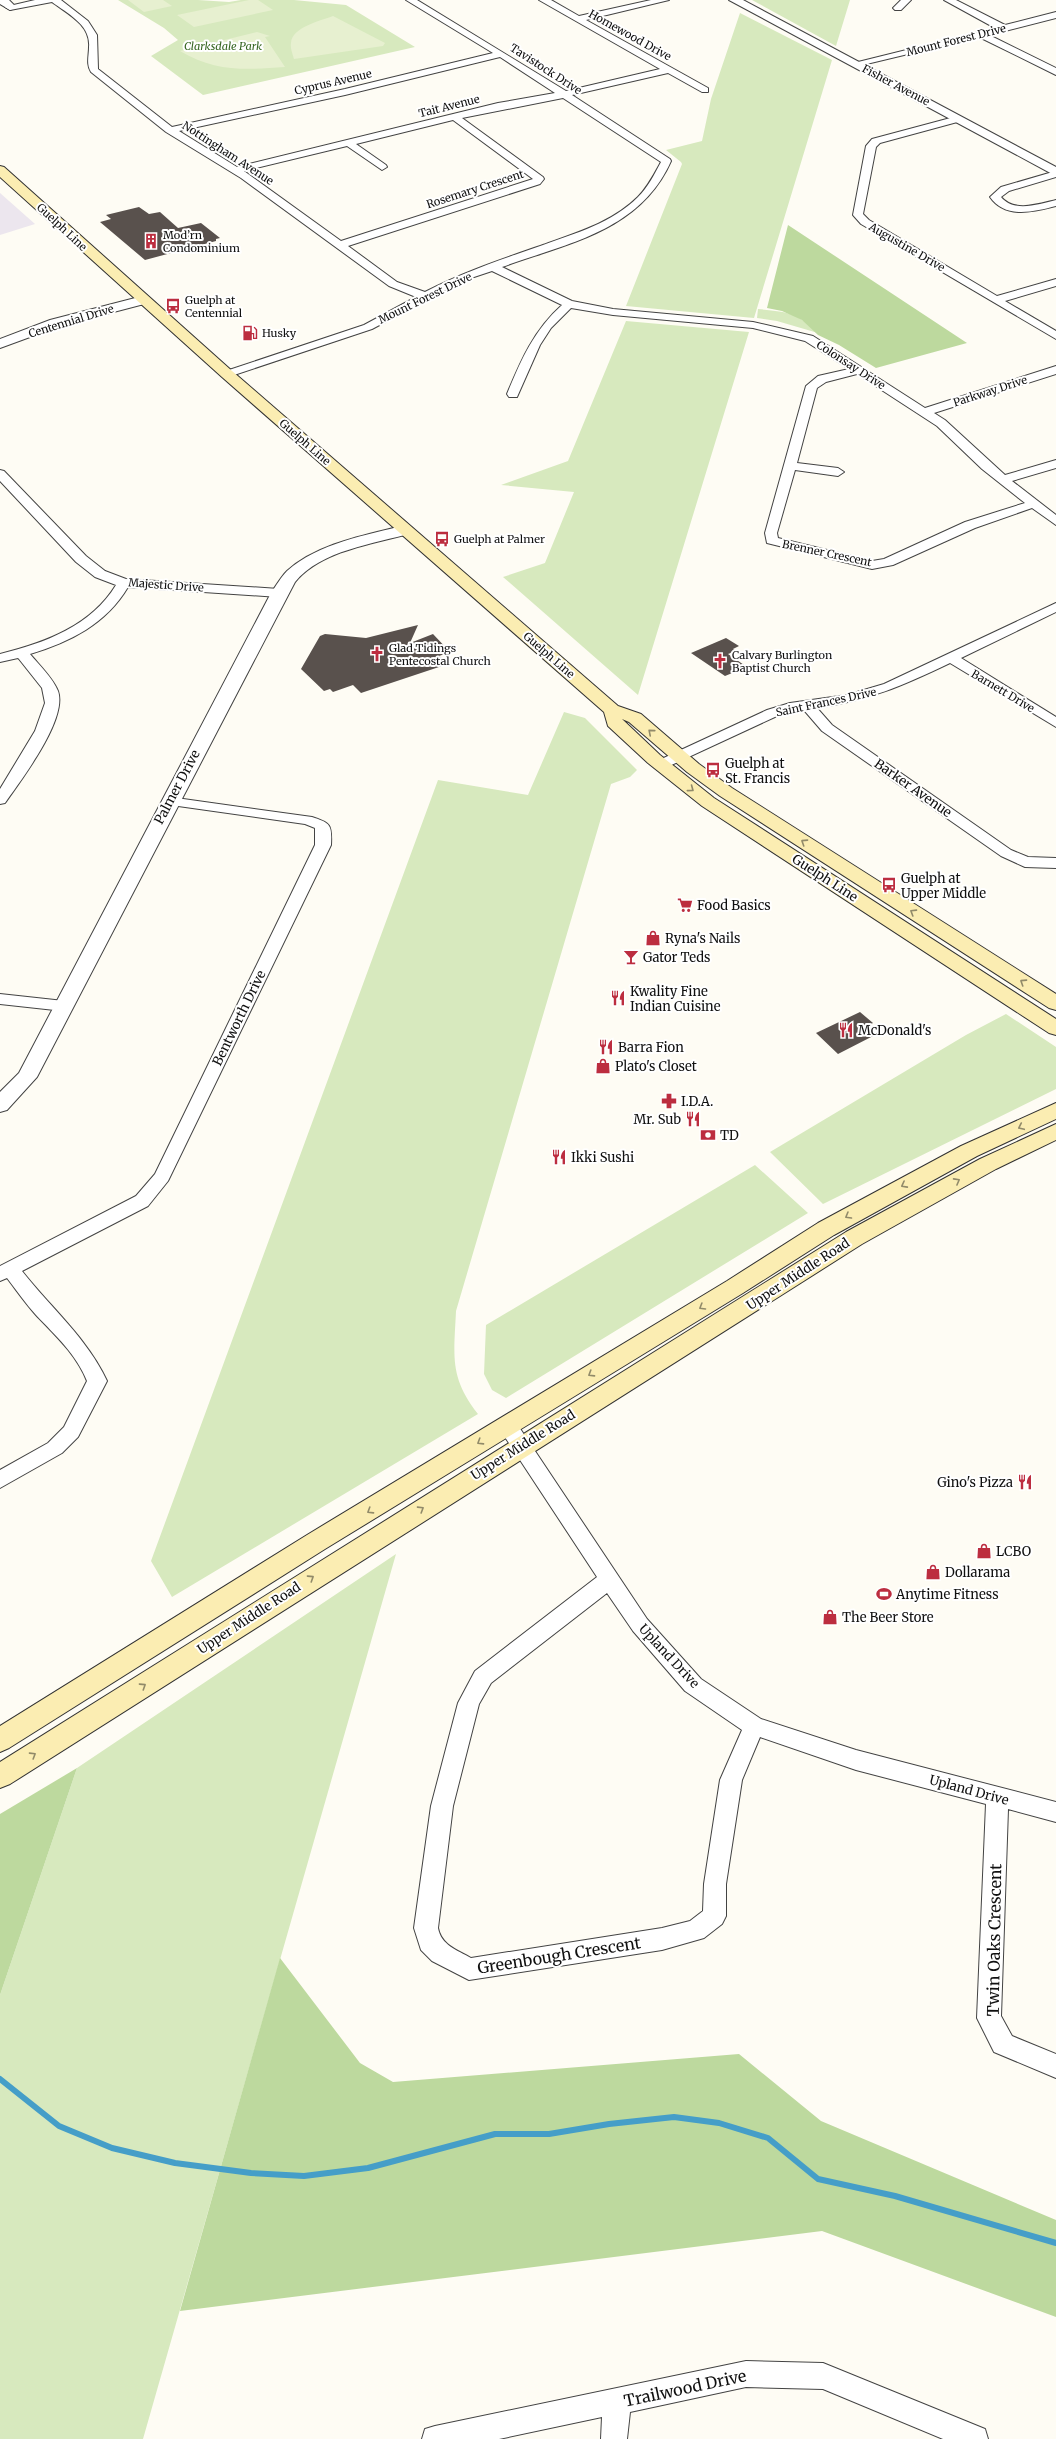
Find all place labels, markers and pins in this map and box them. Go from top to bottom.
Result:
place label: Mod’rn Condominium [163,228,240,255]
building icon: Mod’rn Condominium [142,232,160,250]
place label: Guelph at Centennial [185,293,243,320]
bus stop icon: Guelph at Centennial [164,297,182,315]
fuel station icon: Husky [241,324,259,342]
place label: Husky [262,326,297,340]
bus stop icon: Guelph at Palmer [433,530,451,548]
place label: Guelph at Palmer [454,532,545,546]
place label: Glad Tidings Pentecostal Church [389,641,491,668]
church icon: Glad Tidings Pentecostal Church [368,645,386,663]
place label: Calvary Burlington Baptist Church [732,648,833,675]
church icon: Calvary Burlington Baptist Church [711,652,729,670]
place label: Guelph at St. Francis [725,755,790,787]
bus stop icon: Guelph at St. Francis [704,761,722,779]
place label: Guelph at Upper Middle [901,870,986,902]
bus stop icon: Guelph at Upper Middle [880,876,898,894]
supermarket icon: Food Basics [676,896,694,914]
place label: Food Basics [697,897,771,914]
shop icon: Ryna's Nails [644,929,662,947]
place label: Ryna's Nails [665,930,740,947]
bar icon: Gator Teds [622,948,640,966]
place label: Gator Teds [643,949,710,966]
place label: Kwality Fine Indian Cuisine [630,983,721,1015]
restaurant icon: Kwality Fine Indian Cuisine [609,989,627,1007]
restaurant icon: McDonald's [837,1021,855,1039]
place label: McDonald's [858,1022,931,1039]
restaurant icon: Barra Fion [597,1038,615,1056]
place label: Barra Fion [618,1039,684,1056]
shop icon: Plato's Closet [594,1057,612,1075]
place label: Plato's Closet [615,1058,697,1075]
pharmacy icon: I.D.A. [660,1092,678,1110]
place label: I.D.A. [681,1093,713,1110]
restaurant icon: Mr. Sub [684,1110,702,1128]
place label: Mr. Sub [633,1111,681,1128]
bank icon: TD [699,1126,717,1144]
place label: TD [720,1127,739,1144]
restaurant icon: Ikki Sushi [550,1148,568,1166]
place label: Ikki Sushi [571,1149,634,1166]
restaurant icon: Gino's Pizza [1016,1473,1034,1491]
place label: Gino's Pizza [937,1474,1013,1491]
shop icon: LCBO [975,1542,993,1560]
place label: LCBO [996,1543,1031,1560]
shop icon: Dollarama [924,1563,942,1581]
place label: Dollarama [945,1564,1010,1581]
sports icon: Anytime Fitness [875,1585,893,1603]
place label: Anytime Fitness [895,1586,999,1603]
shop icon: The Beer Store [821,1608,839,1626]
place label: The Beer Store [842,1609,934,1626]

